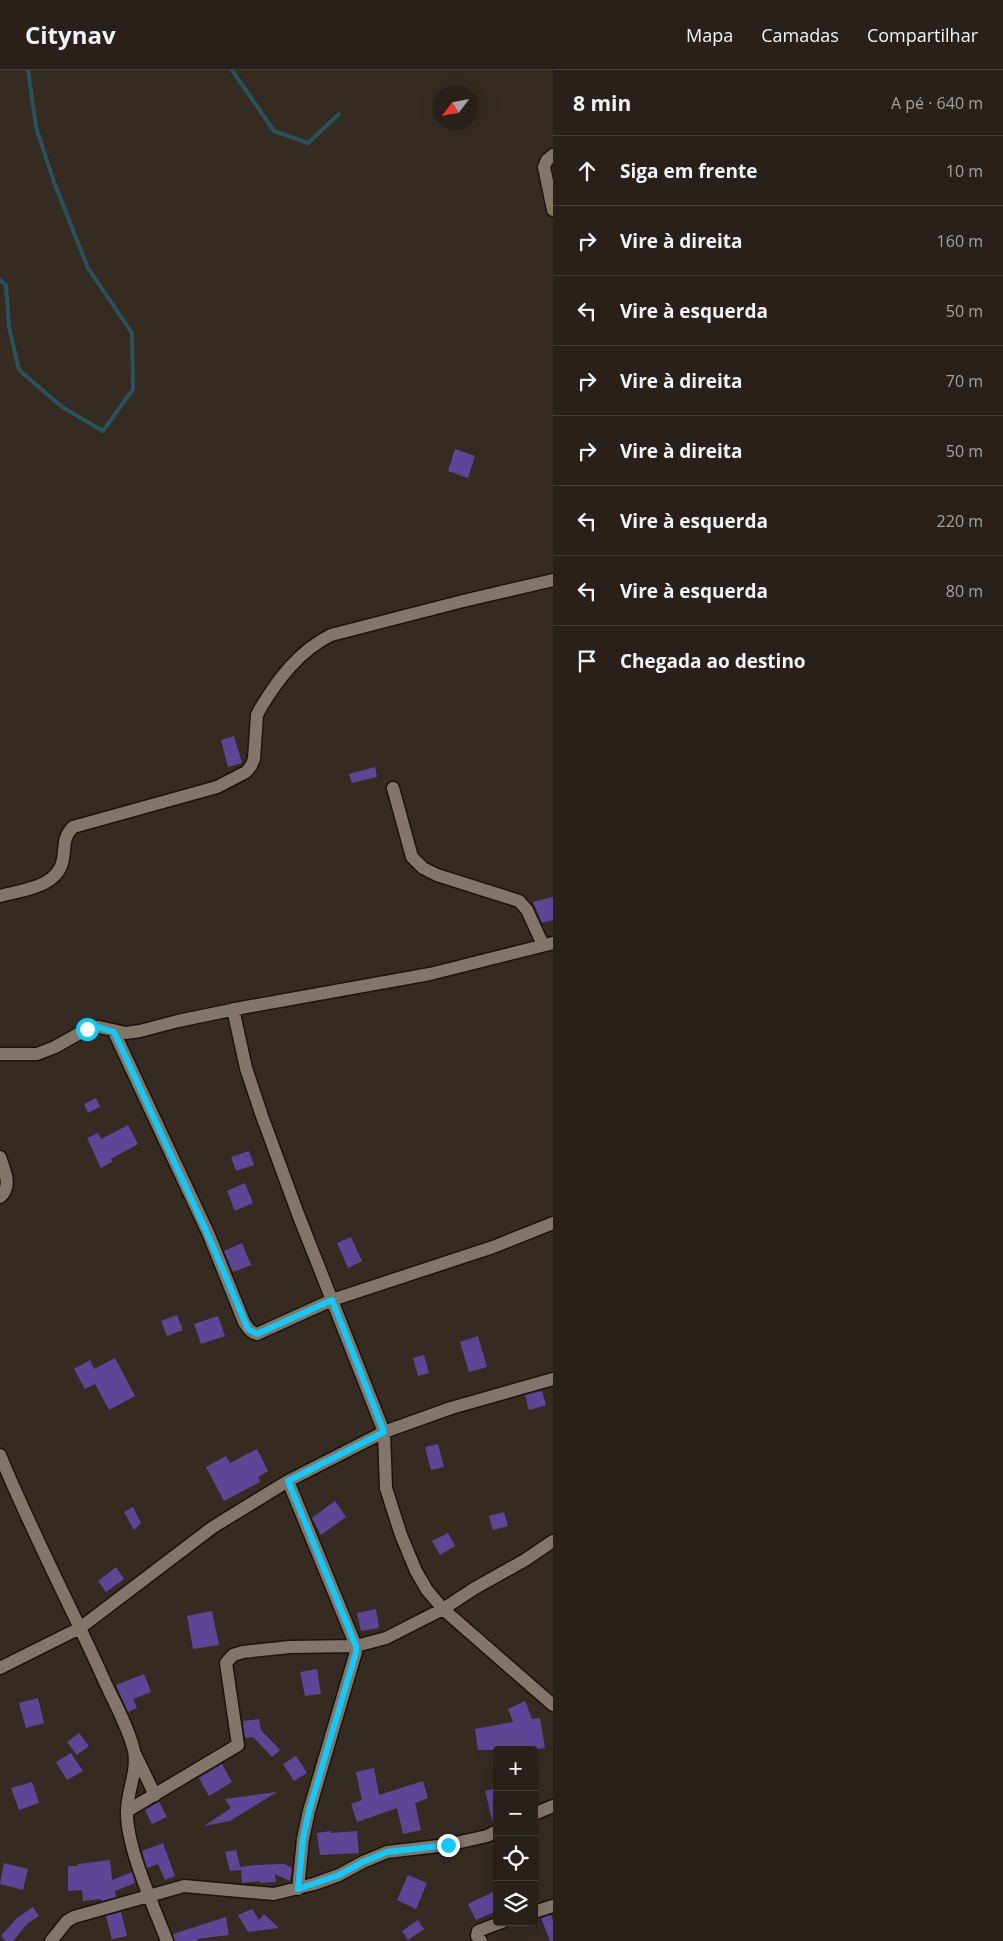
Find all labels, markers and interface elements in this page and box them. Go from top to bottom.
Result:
text: Citynav [25,18,116,51]
text: Mapa [686,23,733,47]
text: Camadas [761,23,839,47]
text: Compartilhar [867,23,978,47]
north arrow [433,85,478,130]
text: 8 min [573,89,631,117]
text: A pé · 640 m [891,92,983,114]
icon: ahead [573,157,601,185]
text: Siga em frente [620,158,757,184]
text: 10 m [946,160,983,182]
icon: right [573,227,601,255]
text: Vire à direita [620,228,743,254]
text: 160 m [937,230,983,252]
icon: left [573,297,601,325]
text: Vire à esquerda [620,298,768,324]
text: 50 m [946,300,983,322]
icon: right [573,367,601,395]
text: Vire à direita [620,368,743,394]
text: 70 m [946,370,983,392]
icon: right [573,437,601,465]
text: Vire à direita [620,438,743,464]
text: 50 m [946,440,983,462]
icon: left [573,507,601,535]
text: Vire à esquerda [620,508,768,534]
text: 220 m [937,510,983,532]
icon: left [573,577,601,605]
text: Vire à esquerda [620,578,768,604]
text: 80 m [946,580,983,602]
icon: arrive [573,647,601,675]
text: Chegada ao destino [620,648,806,674]
route start [76,1018,99,1041]
map controls [493,1746,538,1926]
button: + [493,1746,538,1791]
button: − [493,1791,538,1836]
route end [437,1834,460,1857]
button: locate [493,1836,538,1881]
button: layers [493,1881,538,1926]

